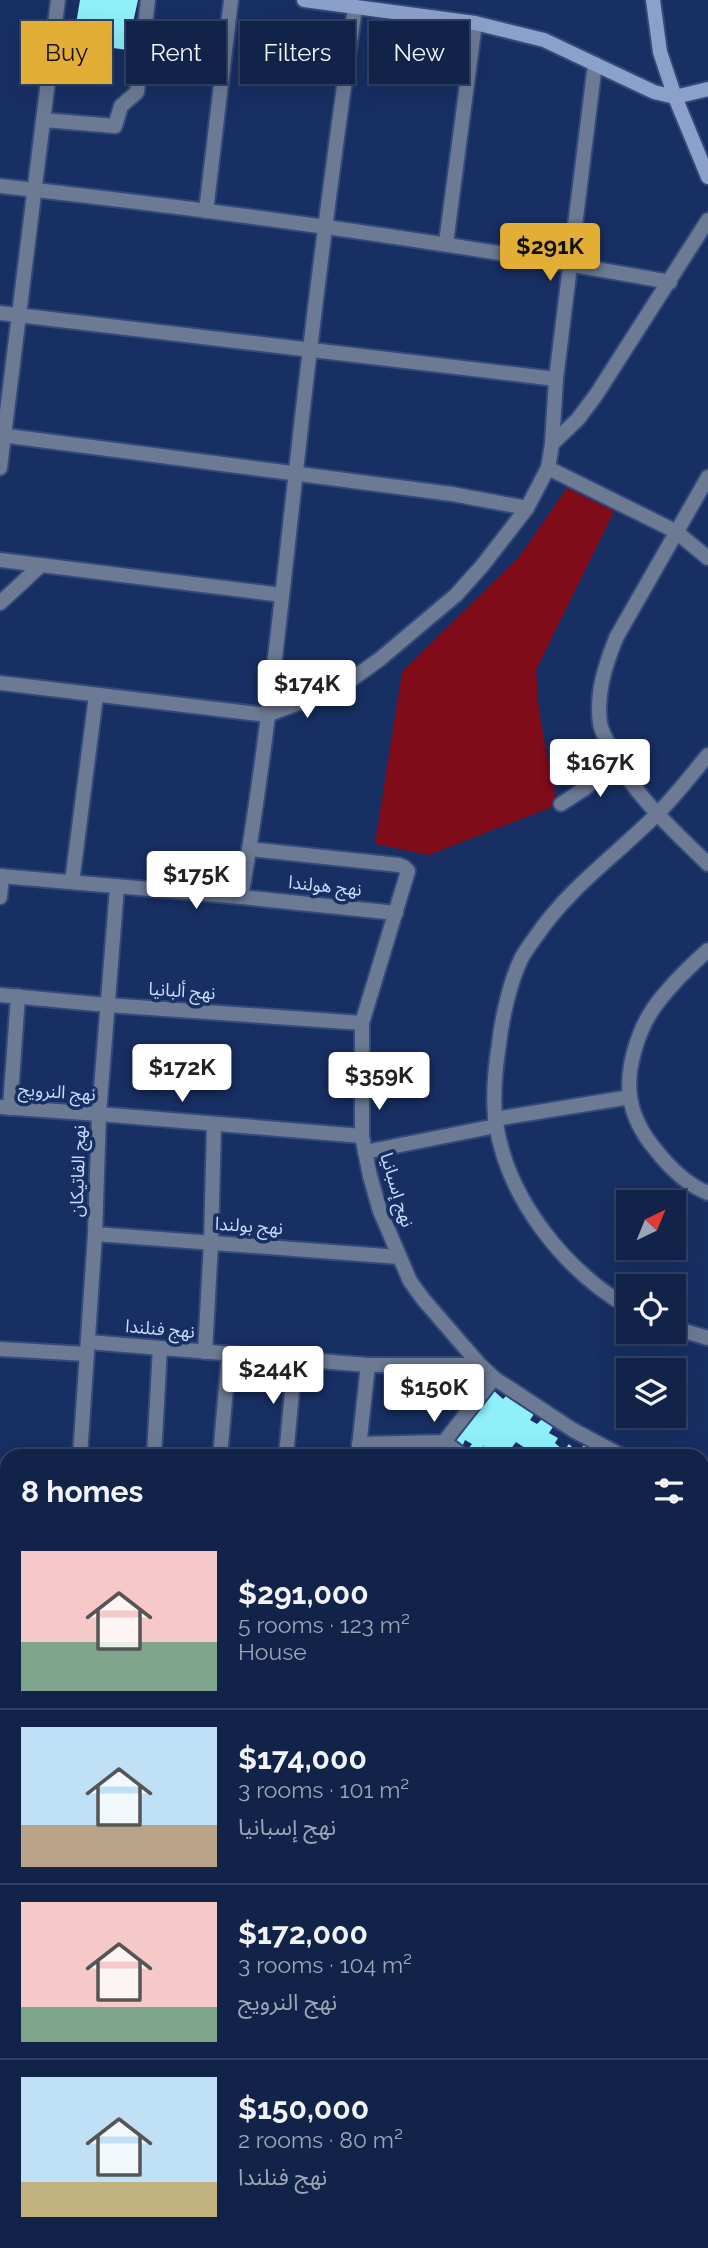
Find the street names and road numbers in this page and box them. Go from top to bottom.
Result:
street label: نهج هولندا [287,871,363,903]
street label: نهج ألبانيا [147,977,216,1006]
street label: نهج النرويج [17,1078,96,1108]
street label: نهج الفاتيكان [65,1125,93,1218]
street label: نهج إسبانيا [373,1150,419,1231]
street label: نهج بولندا [214,1213,284,1241]
street label: نهج فنلندا [124,1315,196,1345]

